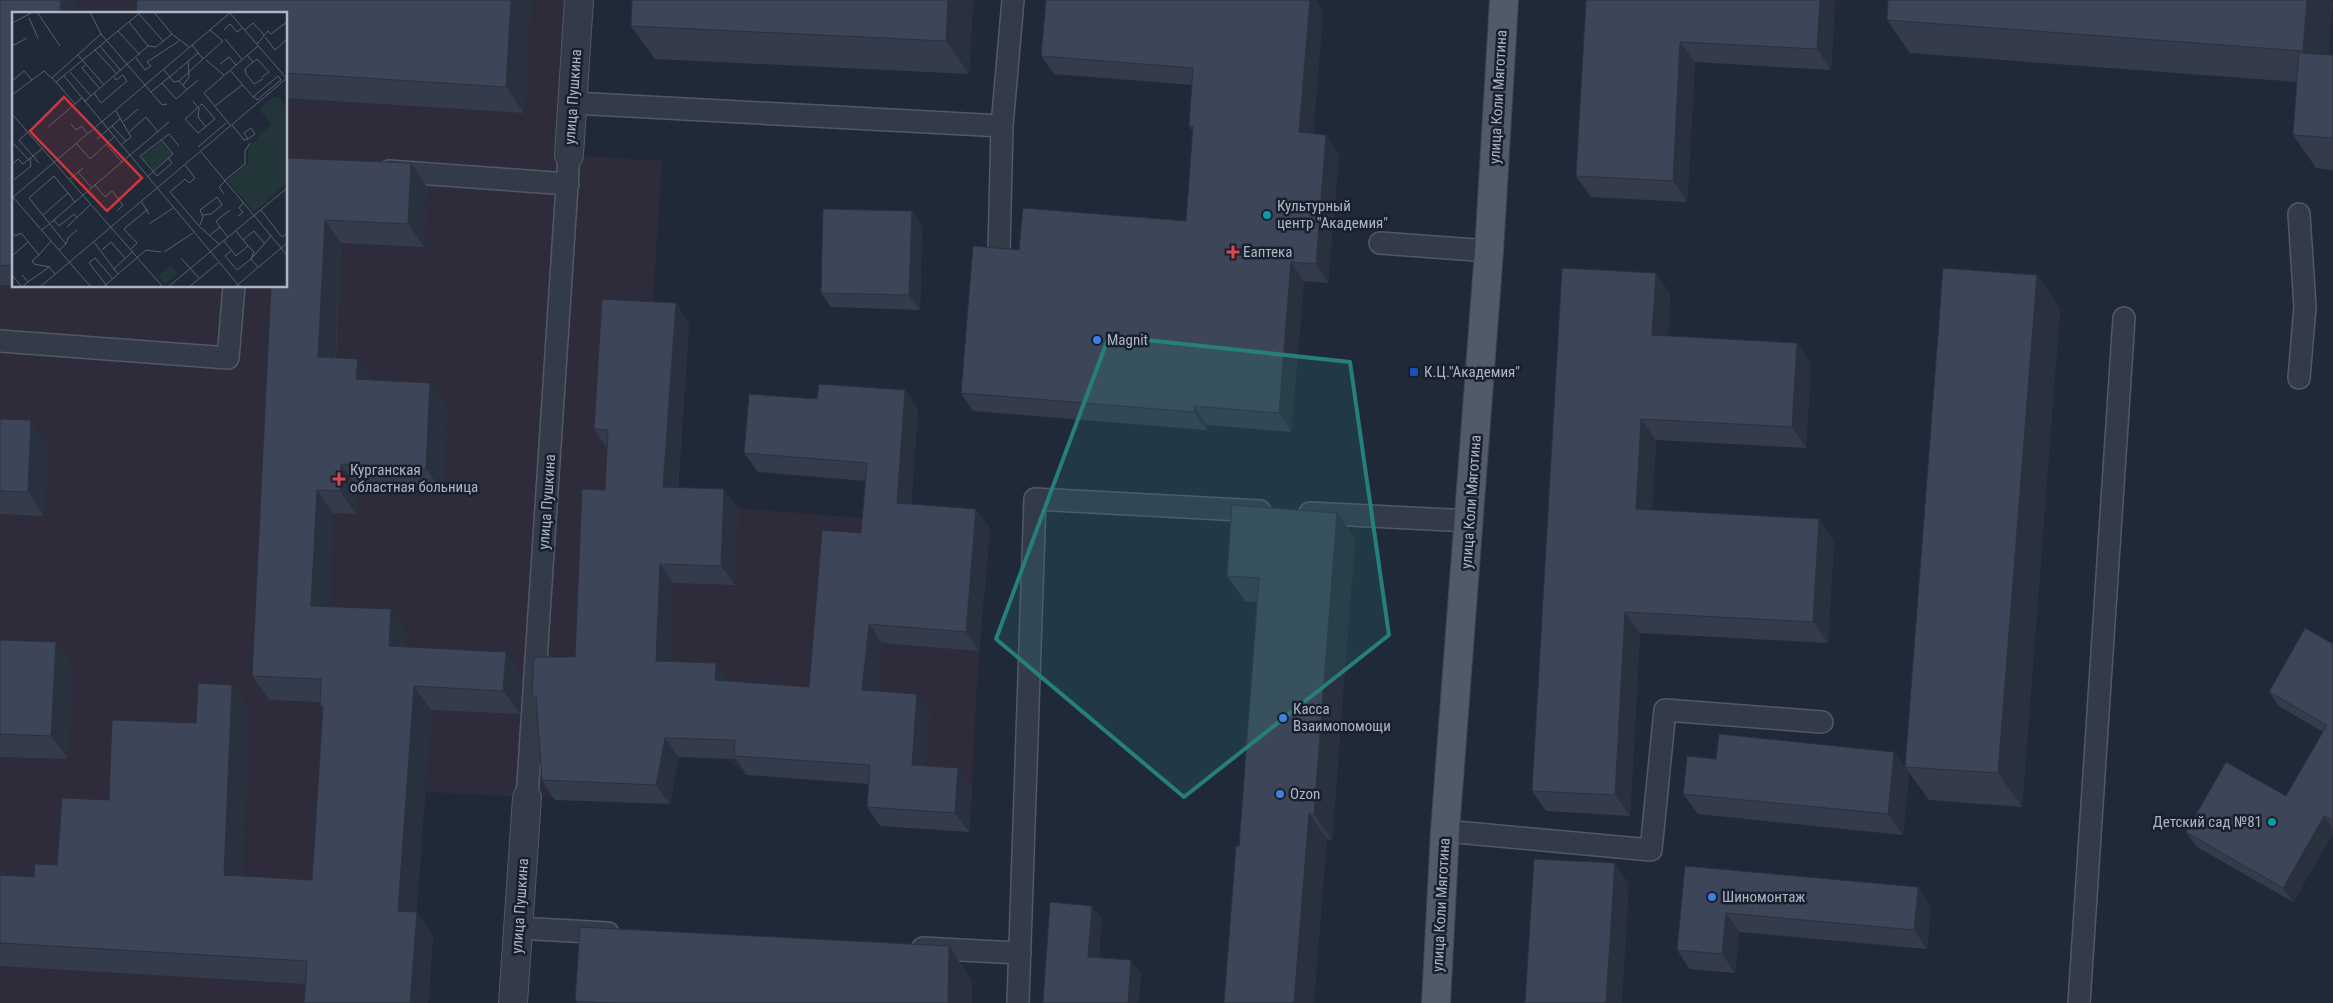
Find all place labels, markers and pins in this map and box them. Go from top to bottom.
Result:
place label: Культурный центр "Академия" [1277,197,1388,232]
marker: Культурный центр "Академия" [1261,209,1273,221]
place label: Еаптека [1243,243,1293,261]
marker: Еаптека [1227,246,1239,258]
place label: Magnit [1107,331,1148,349]
marker: Magnit [1091,334,1103,346]
place label: К.Ц."Академия" [1424,363,1520,381]
marker: К.Ц."Академия" [1408,366,1420,378]
place label: Курганская областная больница [350,461,478,496]
marker: Курганская областная больница [332,472,346,486]
place label: Касса Взаимопомощи [1293,700,1391,735]
marker: Касса Взаимопомощи [1277,712,1289,724]
place label: Ozon [1290,785,1320,803]
marker: Ozon [1274,788,1286,800]
place label: Детский сад №81 [2153,813,2262,831]
marker: Детский сад №81 [2266,816,2278,828]
place label: Шиномонтаж [1722,888,1805,906]
marker: Шиномонтаж [1706,891,1718,903]

